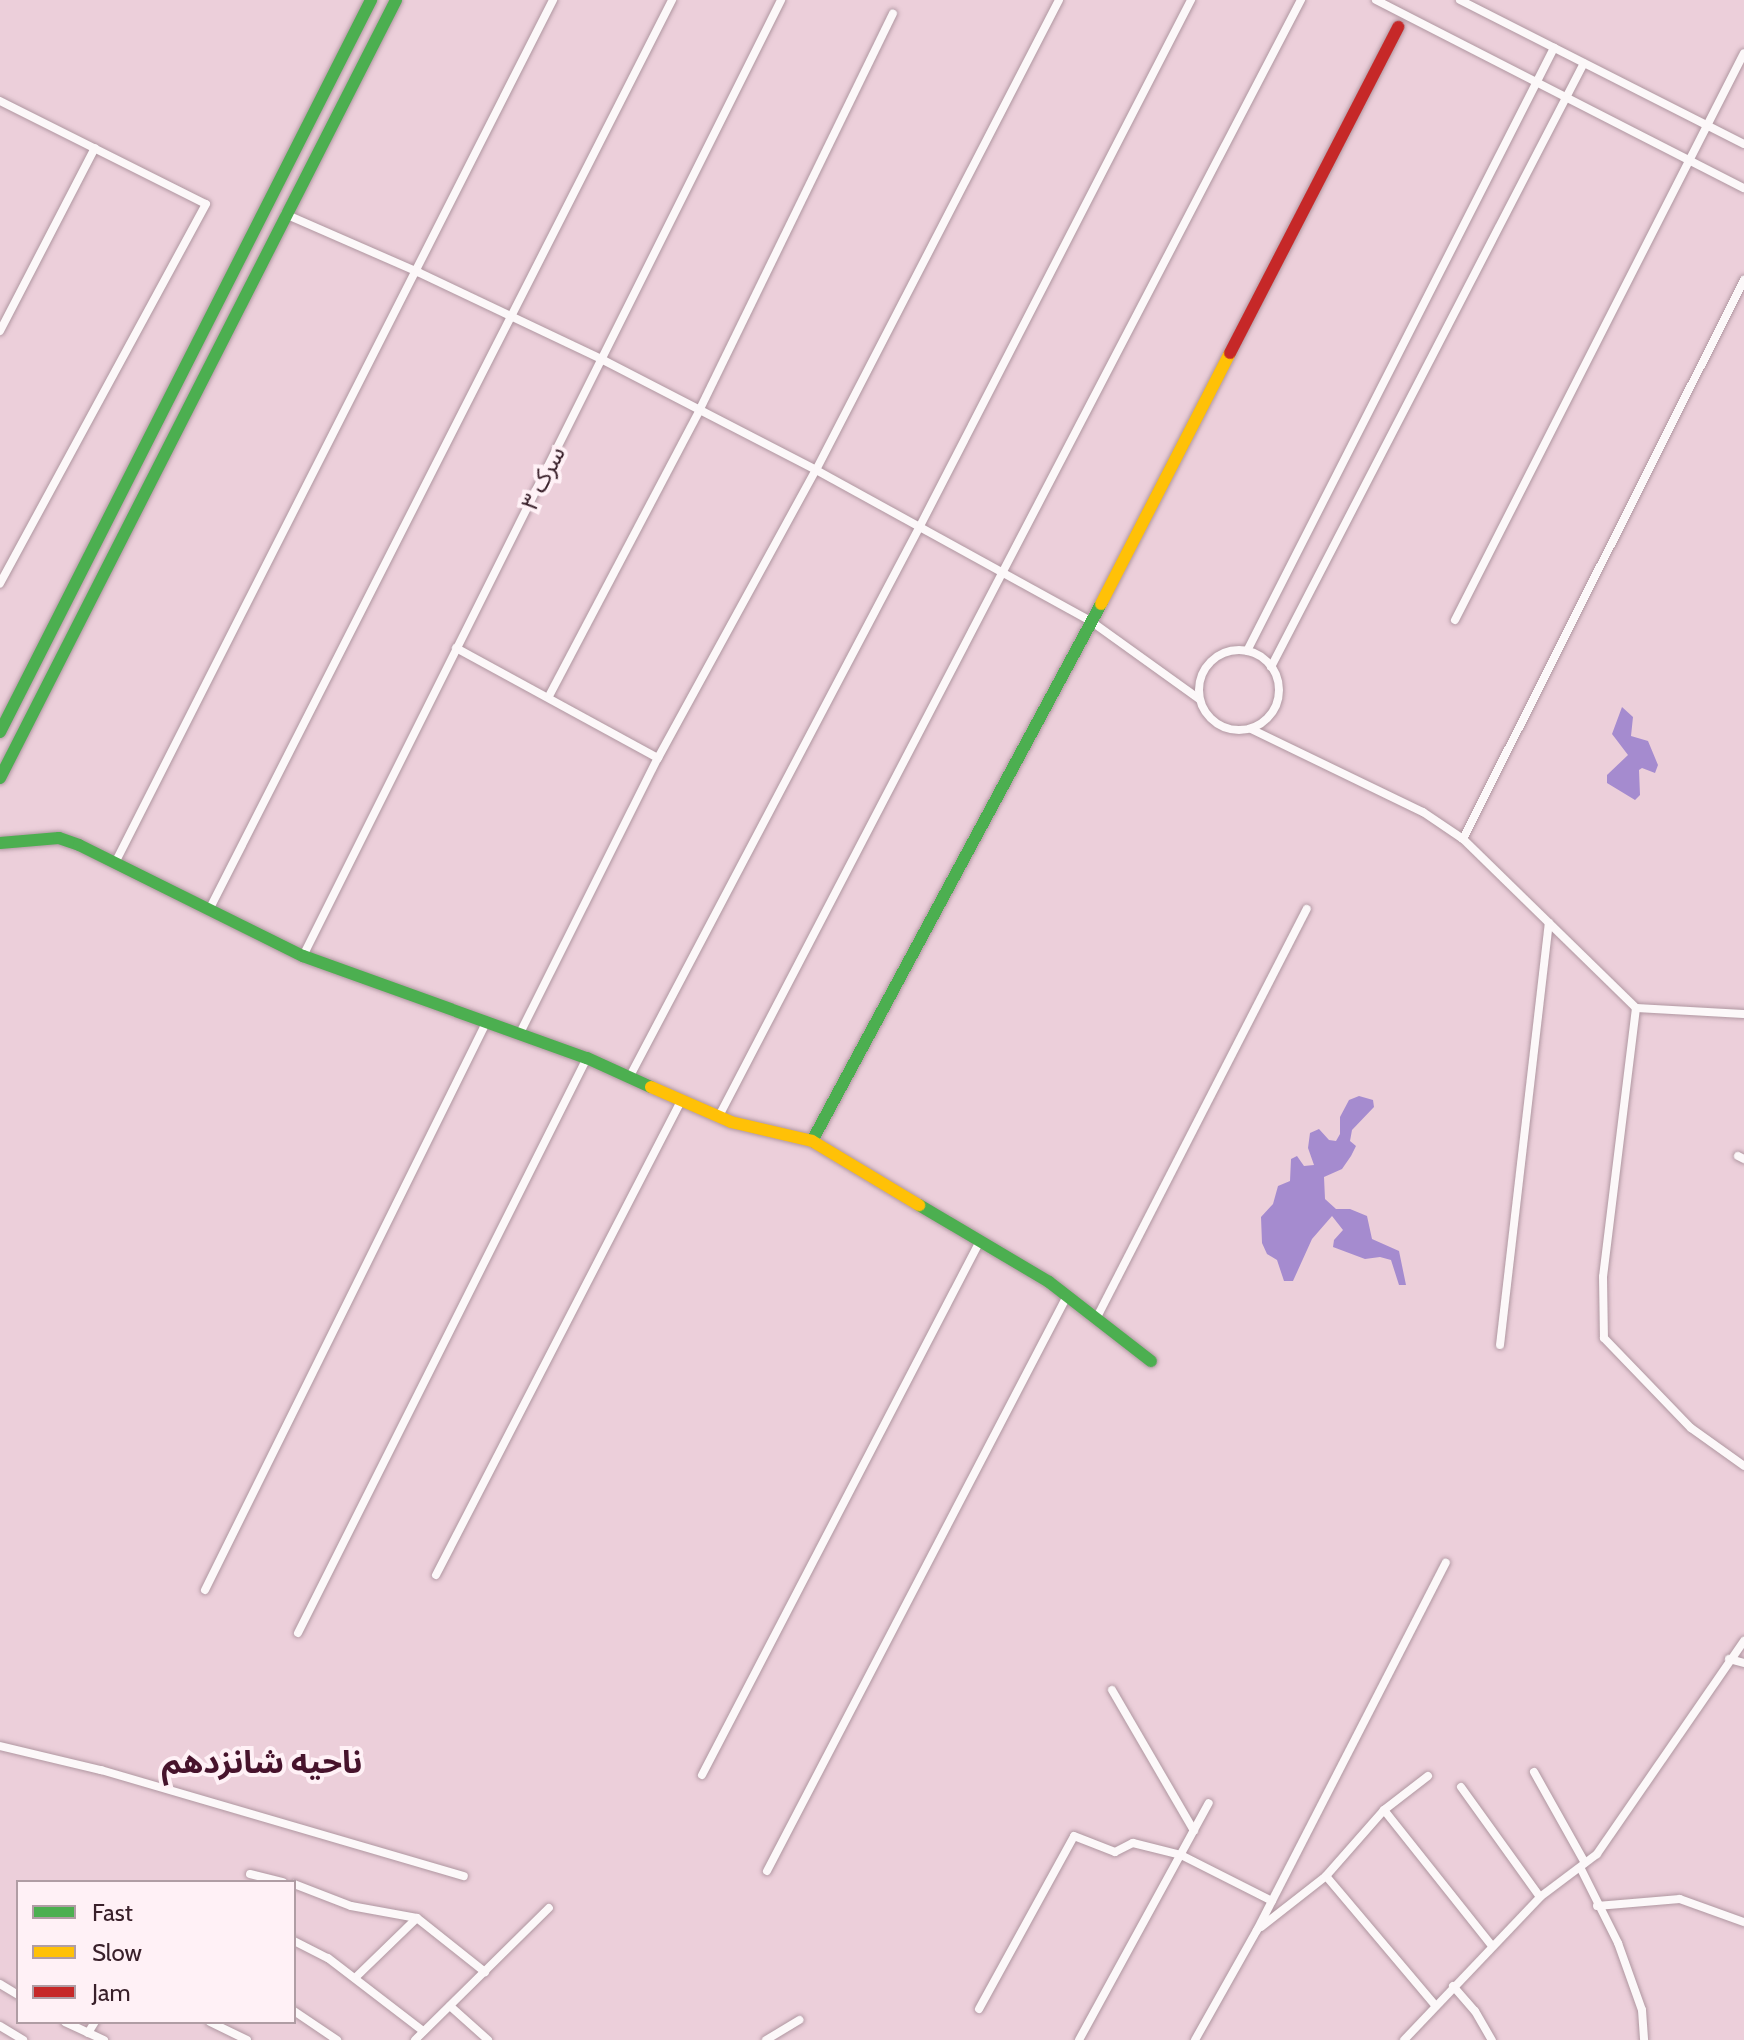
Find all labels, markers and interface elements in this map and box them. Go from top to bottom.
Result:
street label: سرک ۳ [515,441,571,515]
district label: ناحیه شانزدهم [162,1743,362,1781]
legend [16,1880,296,2024]
text: Fast [92,1898,133,1927]
text: Slow [92,1938,142,1967]
text: Jam [92,1978,130,2007]

